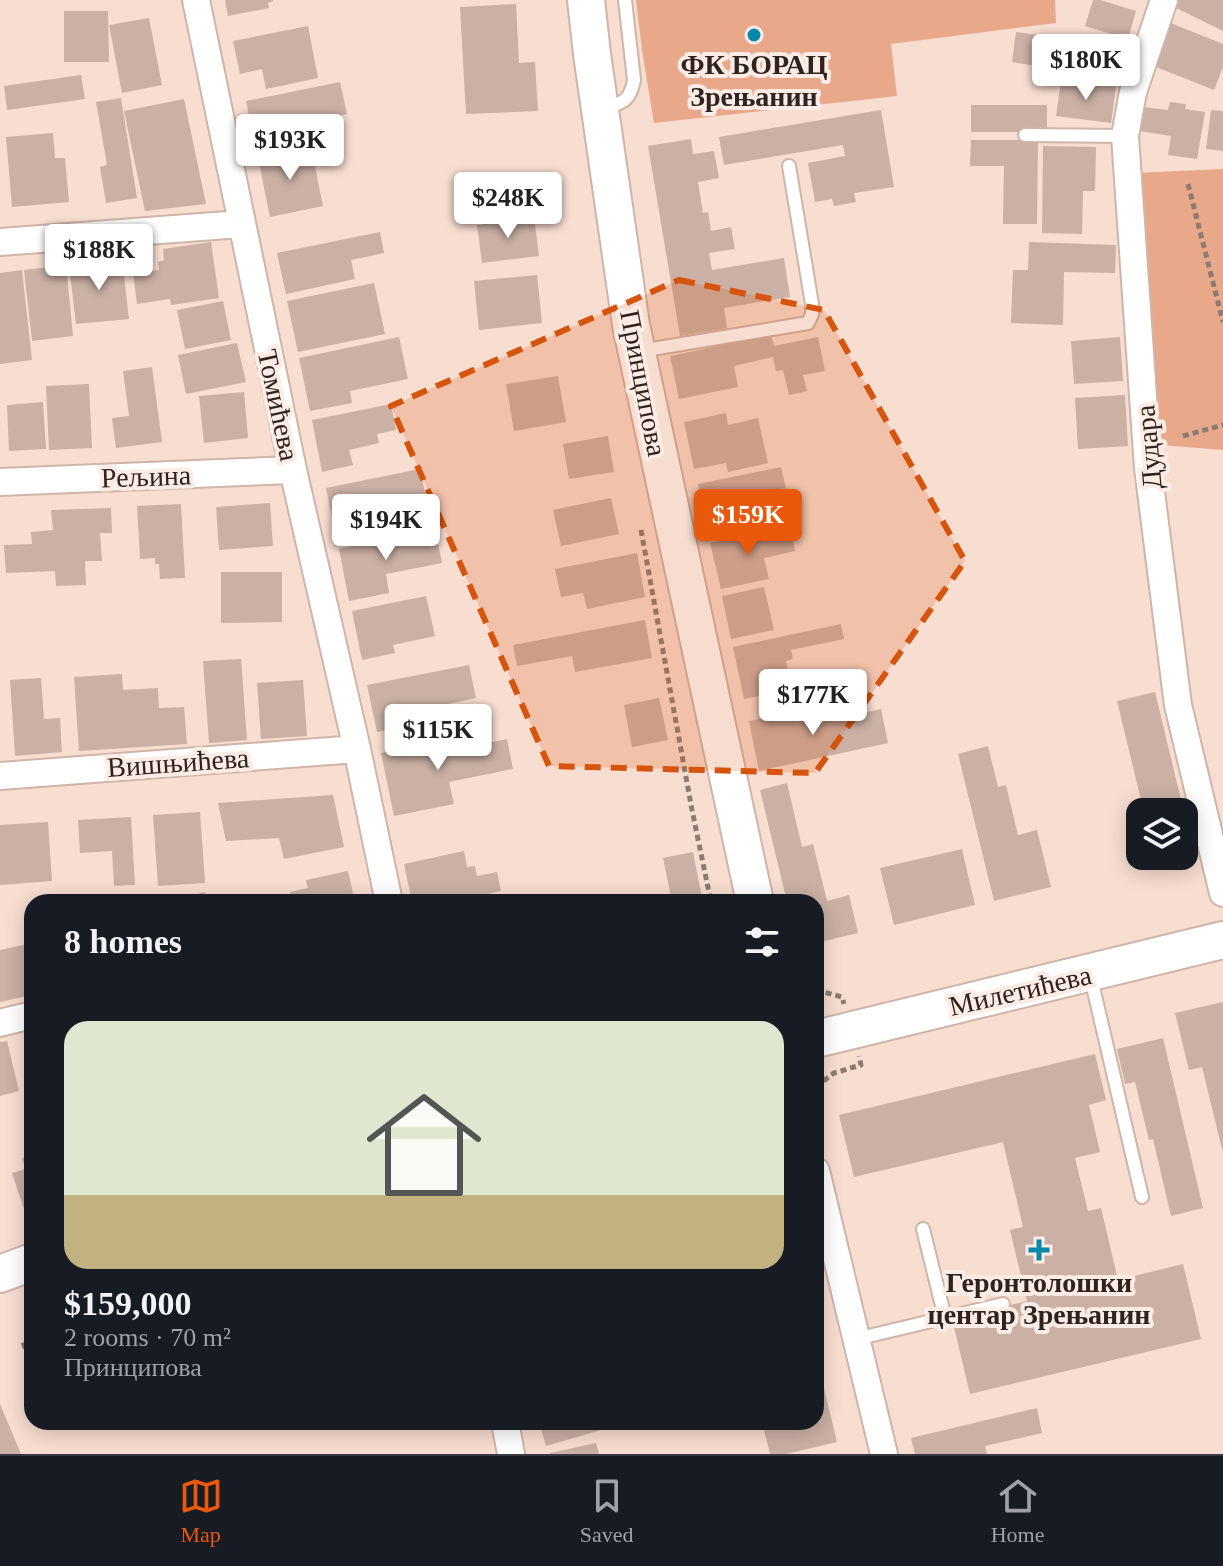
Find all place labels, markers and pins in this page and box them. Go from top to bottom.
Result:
marker: ФК БОРАЦ Зрењанин [745,26,763,44]
pin: $180K [1030,34,1142,102]
place label: ФК БОРАЦ Зрењанин [681,49,828,112]
pin: $193K [234,114,346,182]
pin: $248K [452,172,564,240]
pin: $188K [43,224,155,292]
pin: $159K [692,489,804,557]
pin: $194K [330,494,442,562]
pin: $177K [757,669,869,737]
pin: $115K [382,704,494,772]
marker: Геронтолошки центар Зрењанин [1028,1239,1050,1261]
place label: Геронтолошки центар Зрењанин [928,1267,1150,1330]

